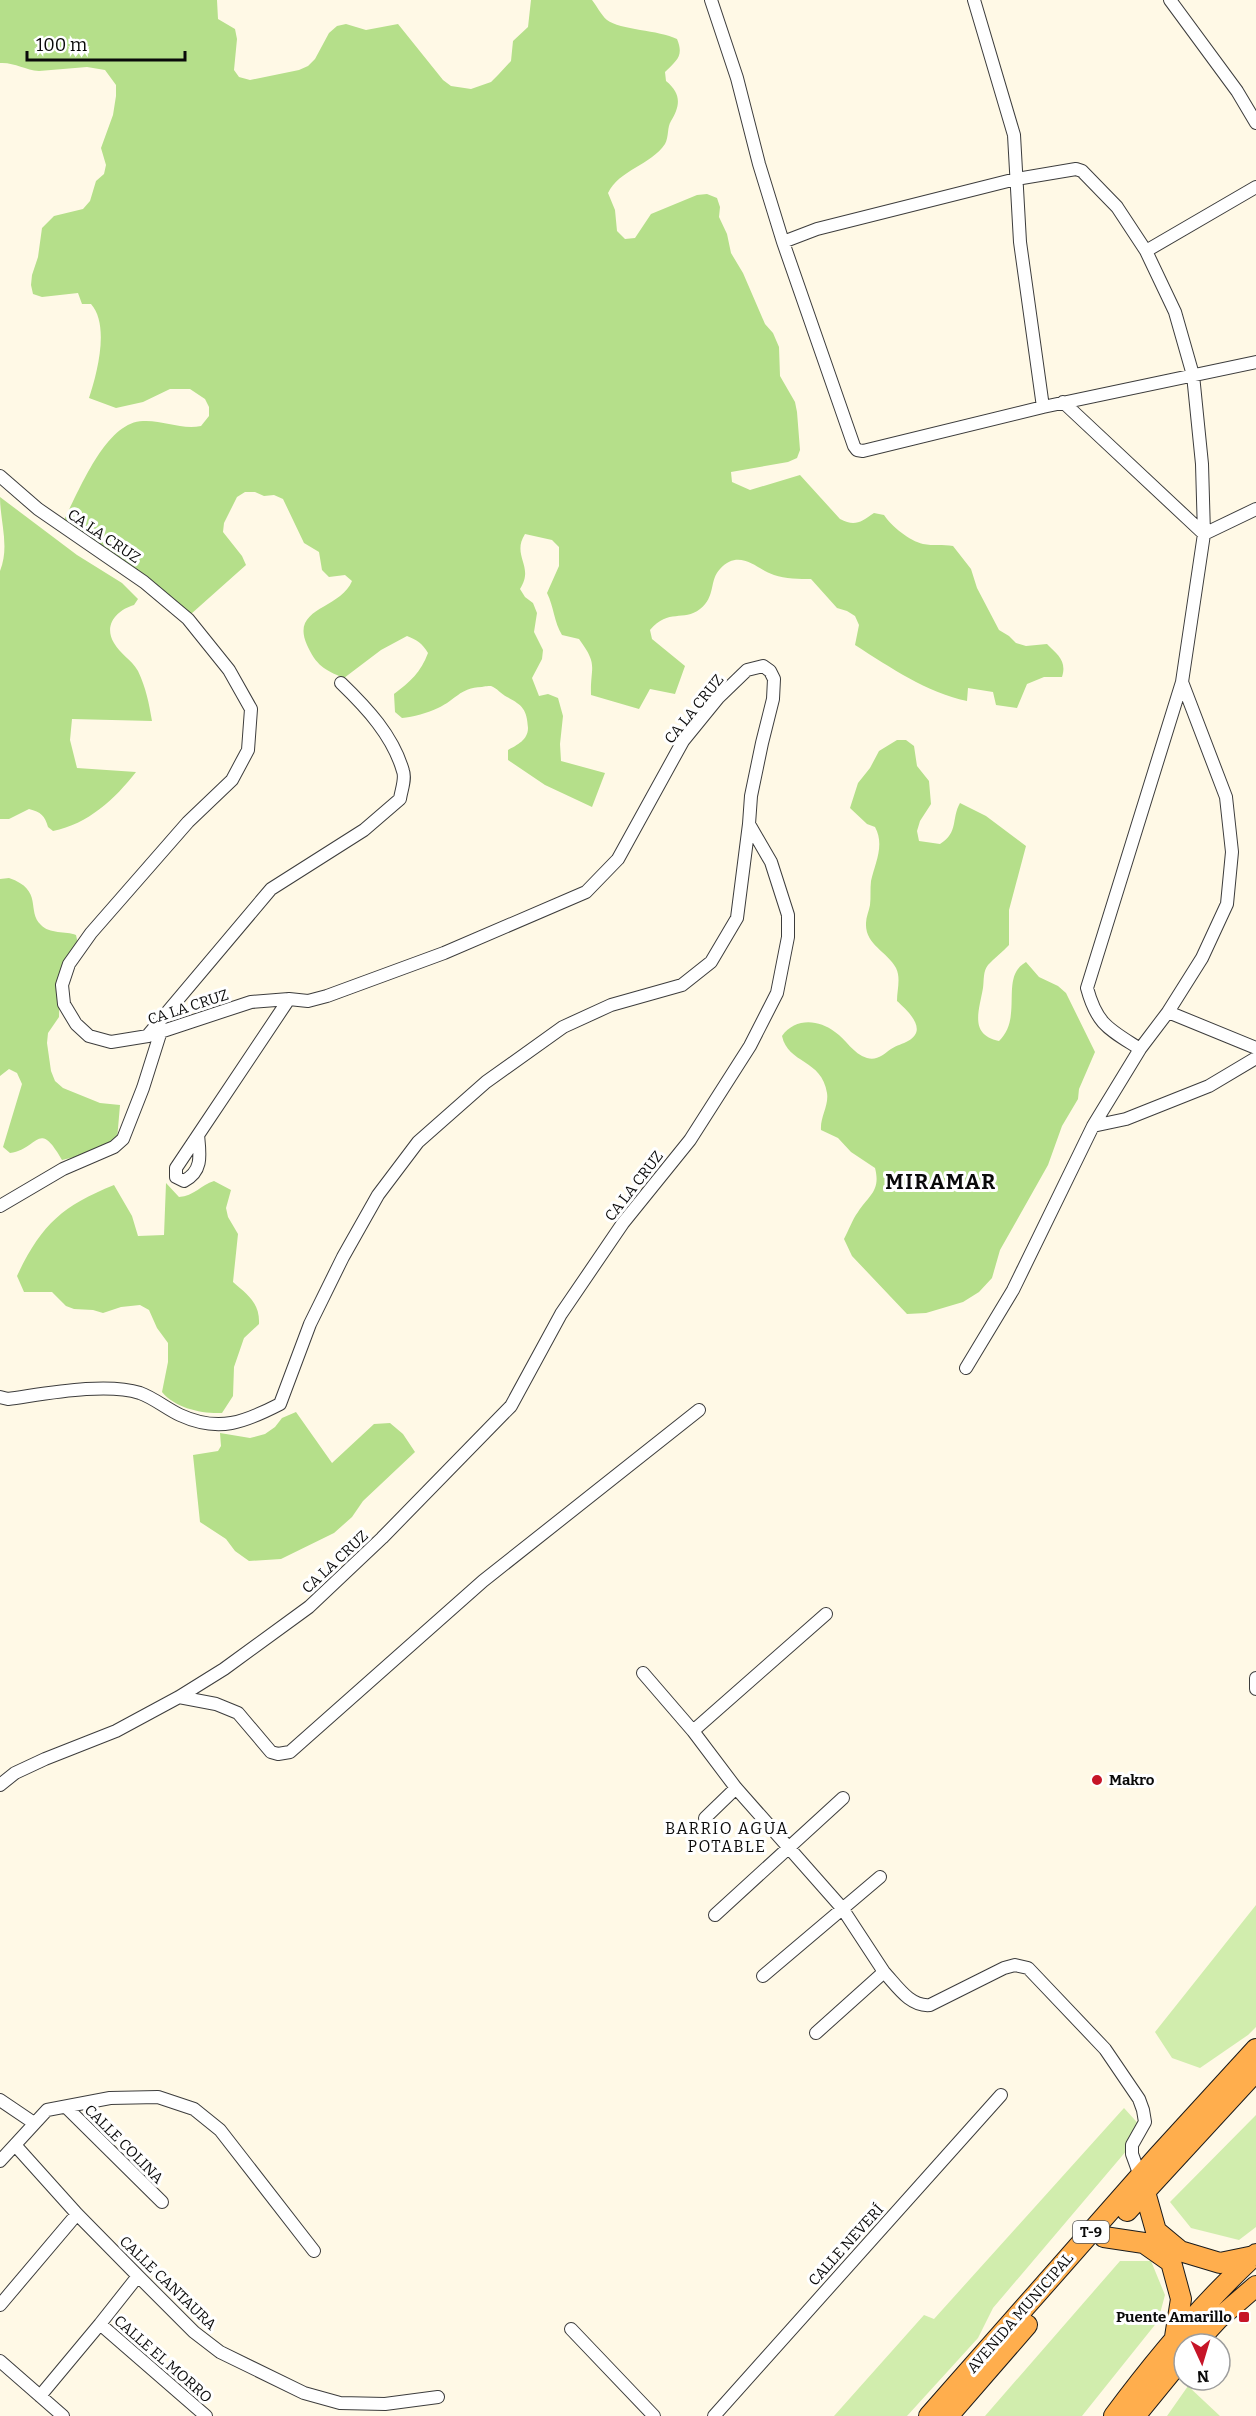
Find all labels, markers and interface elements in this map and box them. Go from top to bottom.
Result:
scale bar [27,24,184,62]
text: 100 m [36,34,87,56]
street label: CA LA CRUZ [64,505,144,567]
street label: CA LA CRUZ [661,671,727,747]
street label: CA LA CRUZ [145,985,231,1029]
street label: CA LA CRUZ [601,1147,667,1225]
district label: MIRAMAR [885,1169,997,1195]
street label: CA LA CRUZ [298,1527,372,1597]
place label: Makro [1109,1771,1155,1789]
marker: Makro [1090,1773,1104,1787]
district label: BARRIO AGUA POTABLE [665,1819,789,1856]
street label: CALLE COLINA [81,2101,168,2188]
street label: CALLE NEVERÍ [805,2201,887,2289]
road number: T-9 [1073,2221,1109,2243]
street label: CALLE CANTAURA [116,2232,220,2334]
street label: AVENIDA MUNICIPAL [963,2249,1077,2377]
place label: Puente Amarillo [1116,2308,1232,2326]
marker: Puente Amarillo [1237,2310,1251,2324]
street label: CALLE EL MORRO [110,2312,216,2406]
north arrow [1172,2332,1232,2392]
text: N [1196,2367,1210,2386]

